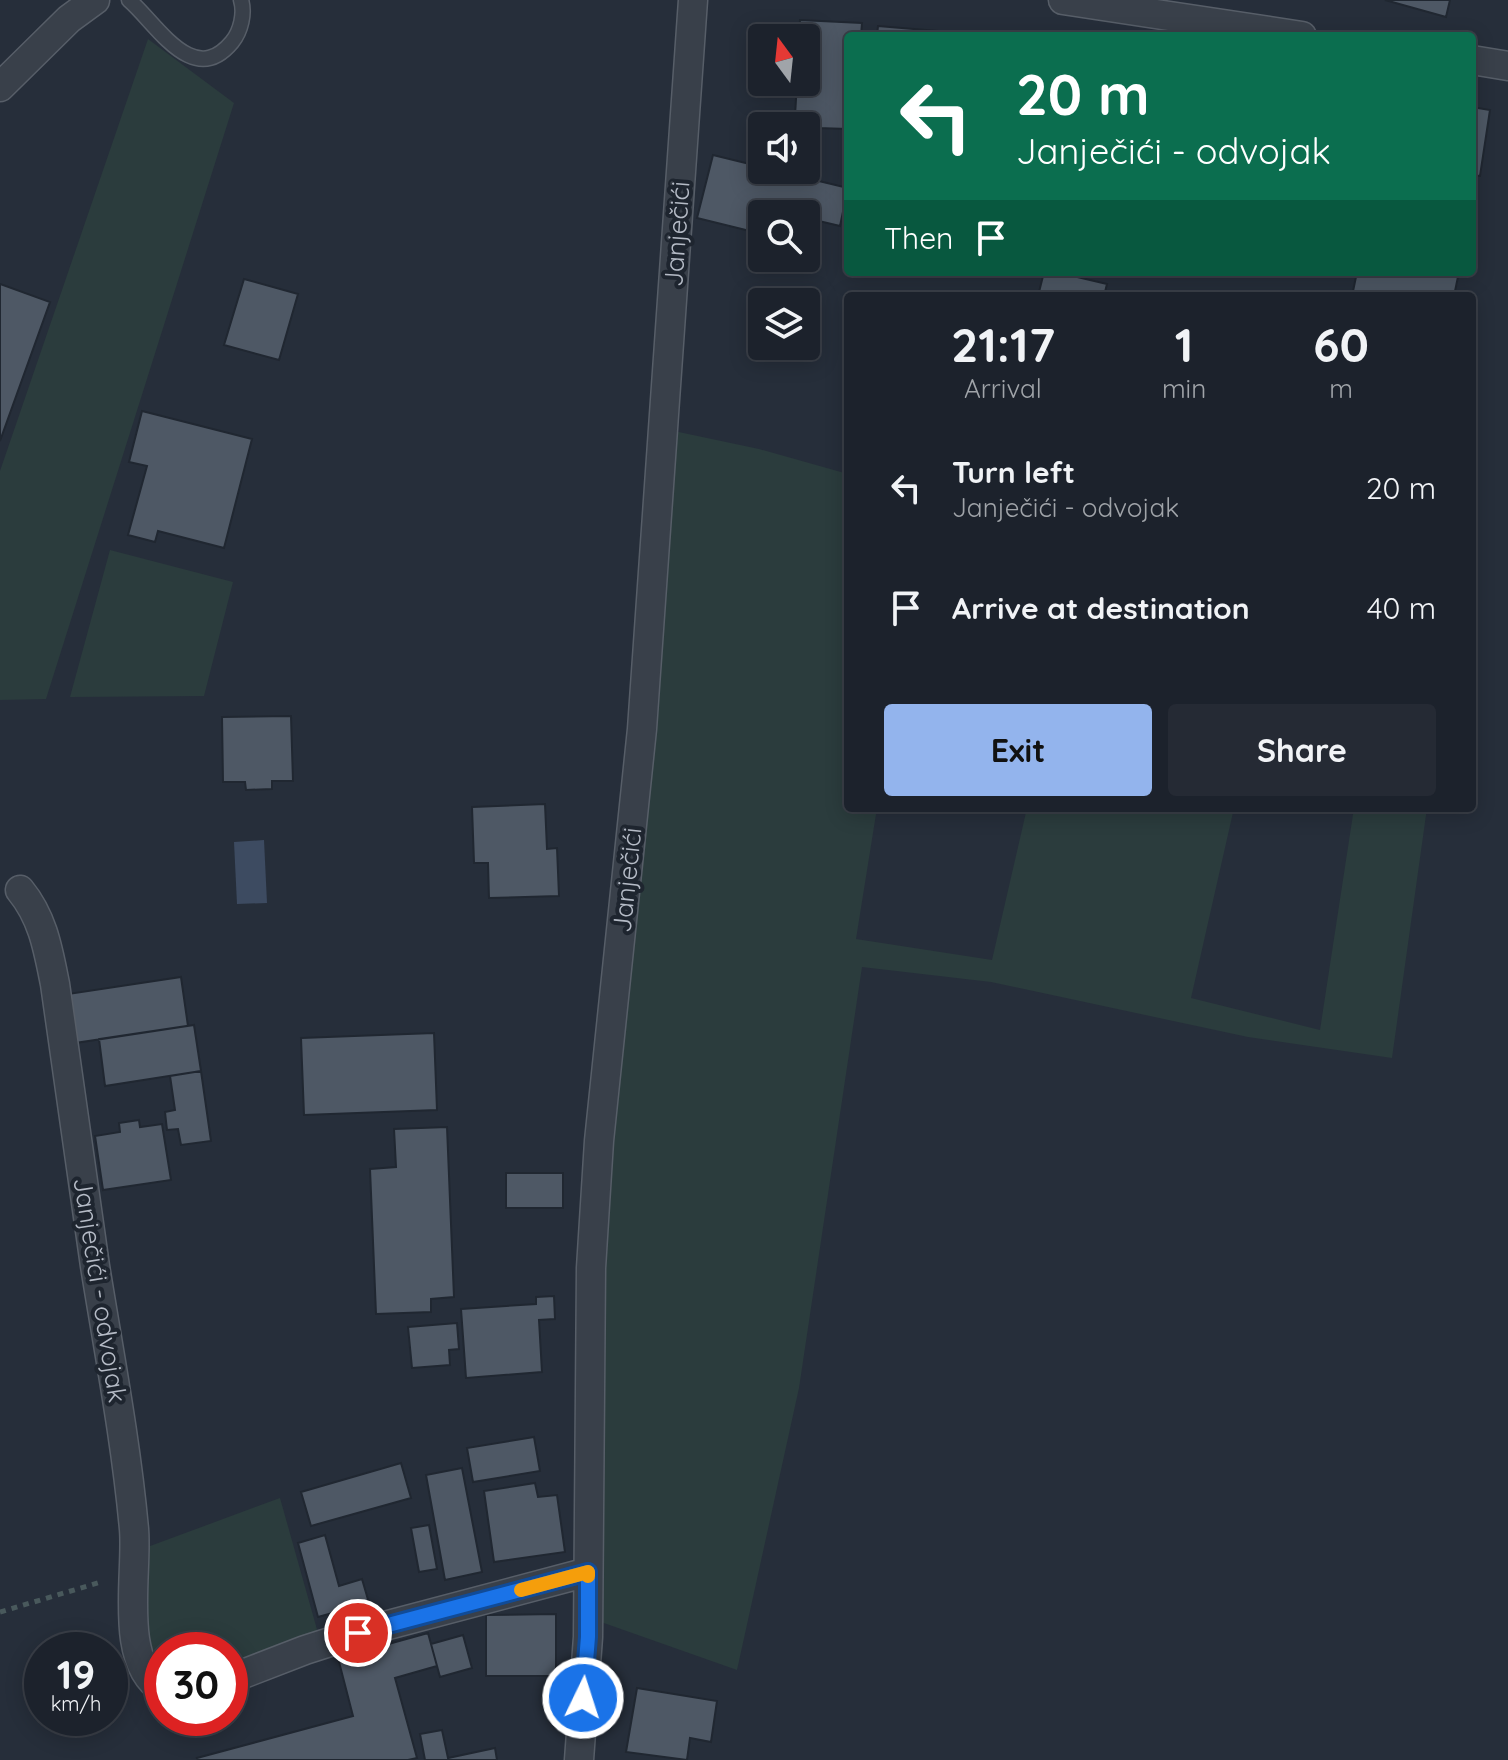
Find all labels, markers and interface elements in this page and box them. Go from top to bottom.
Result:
north arrow [748,24,820,96]
map controls [748,24,820,360]
text: 20 m [1016,59,1150,129]
icon: left [884,64,988,168]
button: sound [748,112,820,184]
text: Janječići - odvojak [1016,128,1331,173]
street label: Janječići [656,180,697,288]
button: search [748,200,820,272]
icon: arrive [969,216,1013,260]
text: Then [884,219,953,257]
button: layers [748,288,820,360]
text: 21:17 [951,314,1055,374]
text: 1 [1175,314,1193,374]
text: 60 [1313,314,1369,374]
text: Arrival [964,372,1042,405]
text: min [1162,372,1206,405]
text: m [1329,372,1353,405]
text: Turn left [952,453,1075,491]
icon: left [884,466,928,510]
text: 20 m [1366,469,1436,507]
text: Janječići - odvojak [952,491,1179,524]
icon: arrive [884,586,928,630]
text: Arrive at destination [952,589,1250,627]
text: 40 m [1367,589,1436,627]
button: Exit [884,704,1152,796]
button: Share [1168,704,1436,796]
street label: Janječići [605,826,648,934]
street label: Janječići - odvojak [66,1175,135,1405]
pin [324,1599,392,1667]
icon: arrive [336,1611,380,1655]
speed limit sign: 30 [144,1632,248,1736]
text: 19 [57,1649,95,1699]
position arrow [541,1656,625,1740]
text: km/h [51,1691,101,1716]

